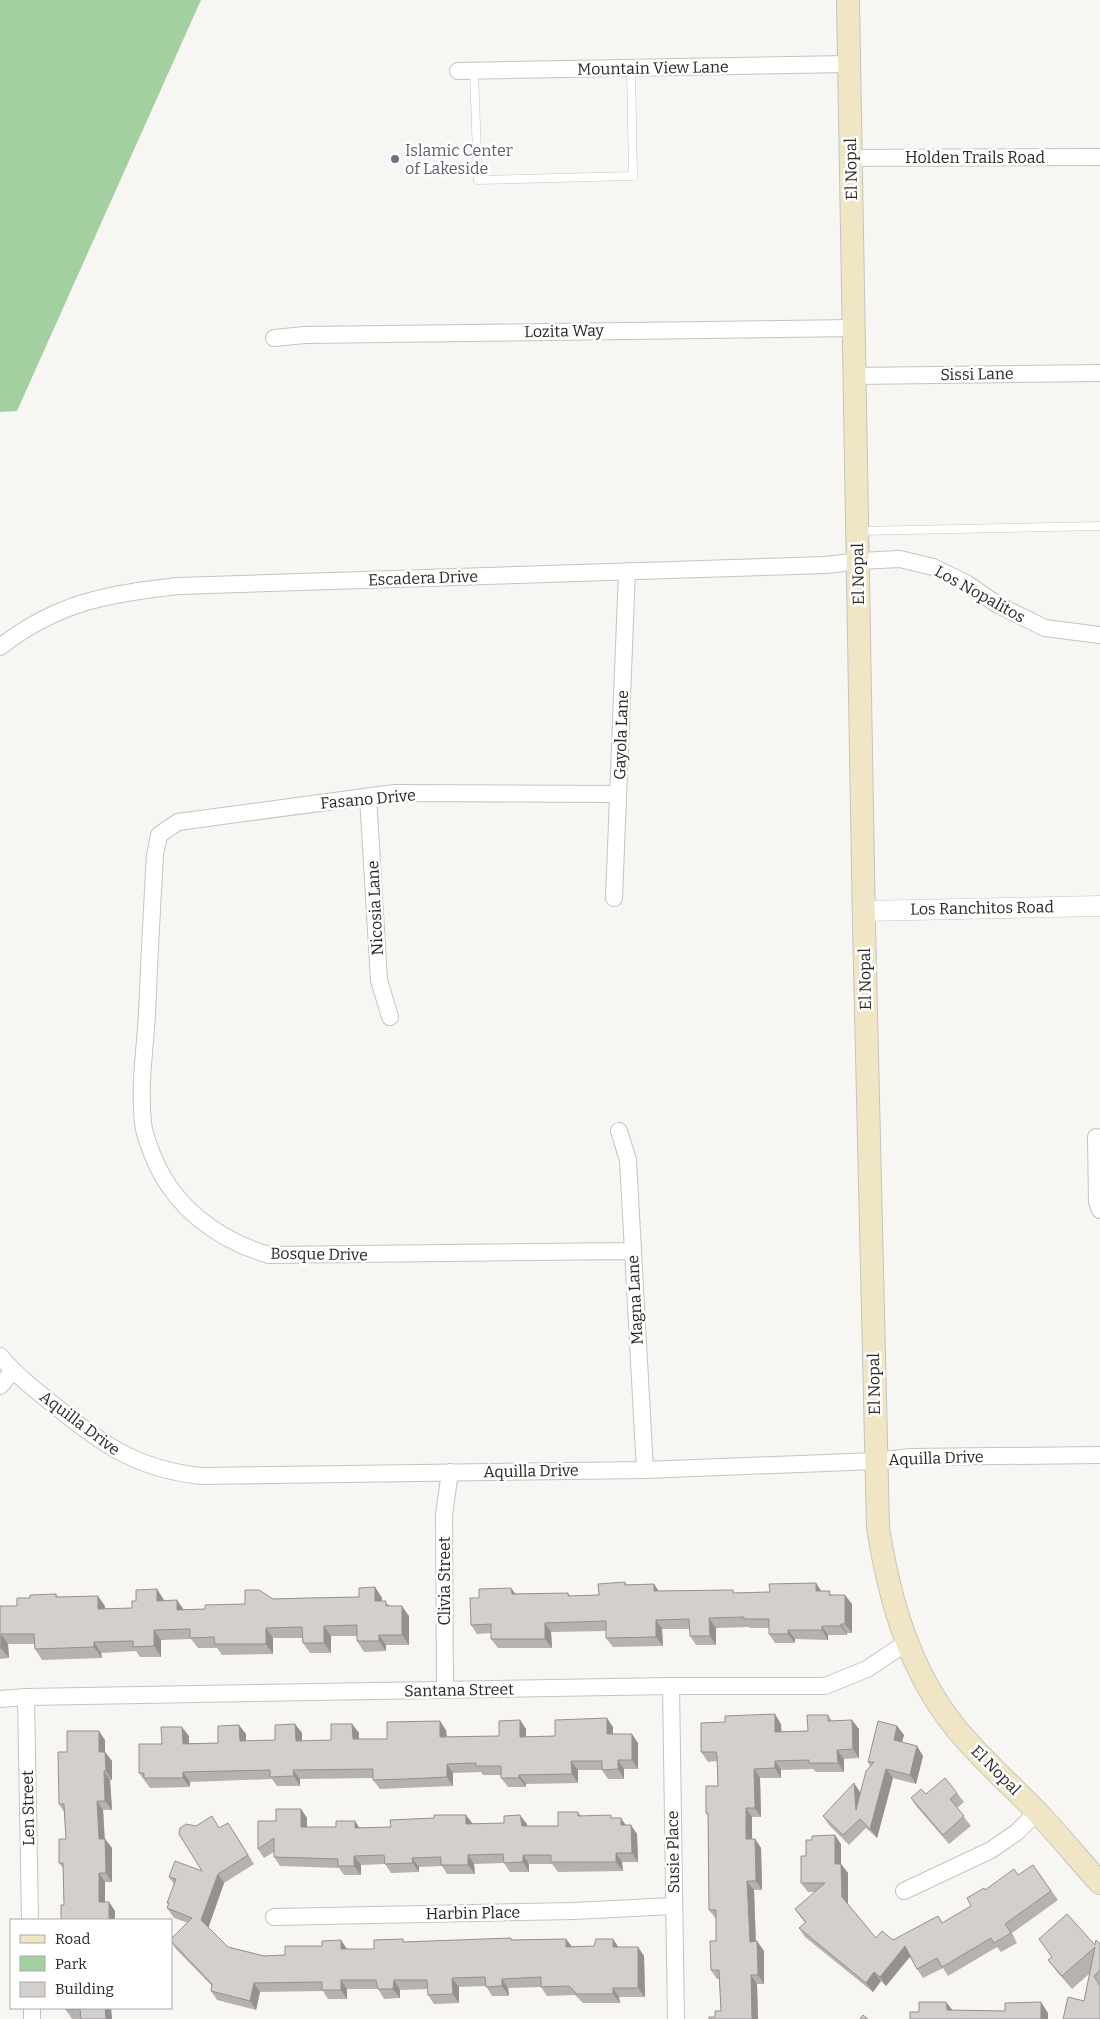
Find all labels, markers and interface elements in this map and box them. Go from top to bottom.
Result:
street label: Mountain View Lane [577,57,729,79]
street label: El Nopal [841,137,861,200]
place label: Islamic Center of Lakeside [405,141,513,178]
street label: Holden Trails Road [905,148,1046,167]
marker: Islamic Center of Lakeside [389,153,401,165]
street label: Lozita Way [524,321,605,341]
street label: Sissi Lane [940,364,1014,384]
street label: El Nopal [848,542,868,605]
street label: Los Nopalitos [931,561,1029,627]
street label: Escadera Drive [368,567,478,589]
street label: Gayola Lane [610,690,632,780]
street label: Fasano Drive [320,785,416,813]
street label: Nicosia Lane [363,860,387,956]
street label: Los Ranchitos Road [910,897,1055,919]
street label: El Nopal [855,947,875,1010]
street label: Bosque Drive [270,1244,368,1264]
street label: Magna Lane [623,1255,647,1345]
street label: El Nopal [864,1352,884,1415]
street label: Aquilla Drive [36,1387,124,1459]
street label: Aquilla Drive [888,1447,984,1469]
street label: Aquilla Drive [483,1461,579,1481]
street label: Clivia Street [435,1536,454,1625]
street label: Santana Street [404,1680,514,1700]
street label: El Nopal [967,1741,1025,1799]
street label: Len Street [18,1770,38,1846]
street label: Susie Place [663,1810,683,1894]
street label: Harbin Place [426,1903,520,1923]
legend [10,1919,172,2009]
text: Road [55,1930,90,1948]
text: Park [55,1955,87,1973]
text: Building [55,1980,114,1998]

